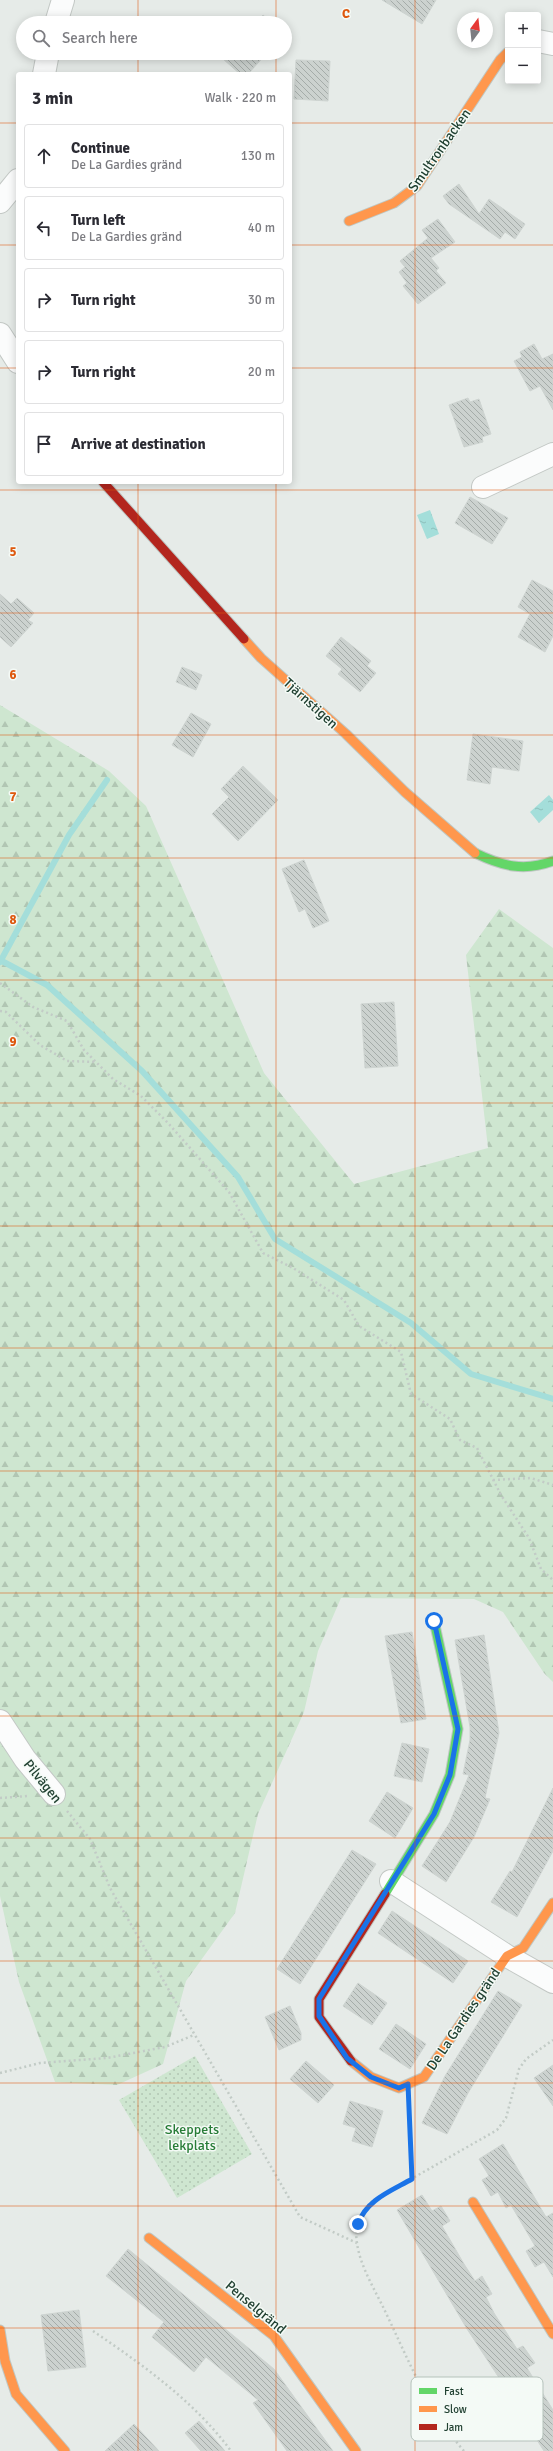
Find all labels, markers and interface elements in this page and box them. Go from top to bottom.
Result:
text: C [342,6,350,22]
north arrow [457,12,493,48]
map controls [505,12,541,84]
button: + [505,12,541,48]
search box [16,16,292,60]
icon: search [30,27,52,49]
text: Search here [62,29,138,47]
button: − [505,48,541,84]
text: 3 min [32,88,73,109]
text: Walk · 220 m [205,90,276,106]
street label: Smultronbacken [404,105,474,195]
text: Continue [71,139,130,157]
icon: ahead [33,145,55,167]
text: 130 m [241,148,275,164]
text: De La Gardies gränd [71,157,182,173]
text: Turn left [71,211,125,229]
icon: left [33,217,55,239]
text: 40 m [248,220,275,236]
text: De La Gardies gränd [71,229,182,245]
icon: right [33,289,55,311]
text: Turn right [71,291,136,309]
text: 30 m [248,292,275,308]
icon: right [33,361,55,383]
text: Turn right [71,363,136,381]
text: 20 m [248,364,275,380]
icon: arrive [33,433,55,455]
text: Arrive at destination [71,435,206,453]
text: 5 [9,544,17,560]
text: 6 [9,667,17,683]
street label: Tjärnstigen [280,674,341,732]
text: 7 [9,789,17,805]
text: 8 [9,912,17,928]
text: 9 [9,1034,17,1050]
route start [425,1612,443,1630]
street label: Pilvägen [20,1756,65,1807]
street label: De La Gardies gränd [423,1965,504,2074]
park label: Skeppets lekplats [165,2121,219,2154]
route end [349,2215,367,2233]
street label: Penselgränd [222,2277,289,2338]
legend [411,2377,543,2441]
text: Fast [444,2385,464,2398]
text: Slow [444,2403,467,2416]
text: Jam [444,2421,463,2434]

